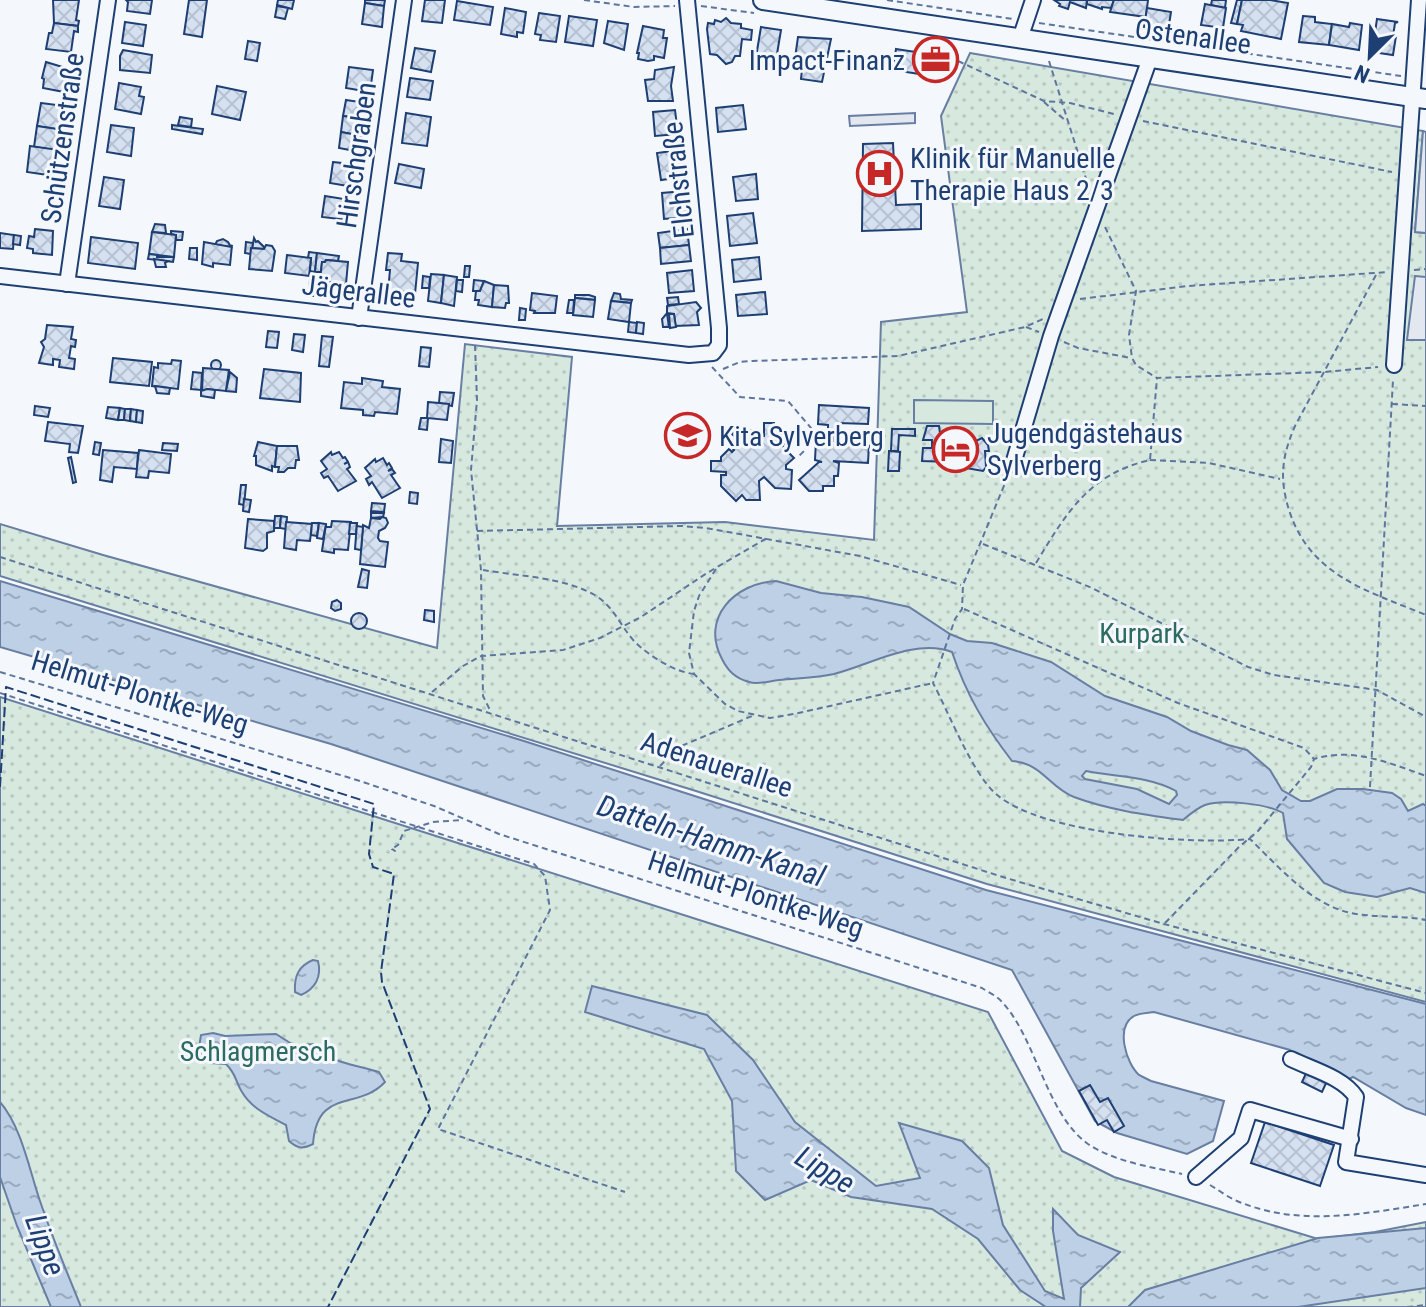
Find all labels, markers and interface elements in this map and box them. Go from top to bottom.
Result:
street label: Ostenallee [1133,12,1253,61]
north arrow [1330,16,1410,96]
office icon: Impact-Finanz [912,36,960,84]
place label: Impact-Finanz [749,44,905,77]
street label: Schützenstraße [34,51,91,225]
text: N [1351,60,1373,88]
street label: Hirschgraben [330,80,383,230]
street label: Elchstraße [656,120,701,240]
place label: Klinik für Manuelle Therapie Haus 2/3 [910,142,1115,207]
hospital icon: Klinik für Manuelle Therapie Haus 2/3 [855,150,903,198]
street label: Jägerallee [300,268,418,315]
school or university icon: Kita Sylverberg [664,412,712,460]
place label: Jugendgästehaus Sylverberg [987,417,1183,482]
place label: Kita Sylverberg [719,420,884,453]
hotel icon: Jugendgästehaus Sylverberg [932,425,980,473]
park label: Kurpark [1099,617,1185,650]
street label: Helmut-Plontke-Weg [28,644,252,741]
street label: Adenauerallee [637,724,797,804]
water label: Datteln-Hamm-Kanal [593,787,830,894]
street label: Helmut-Plontke-Weg [644,844,868,945]
park label: Schlagmersch [180,1035,336,1068]
water label: Lippe [789,1138,861,1201]
water label: Lippe [18,1209,73,1280]

